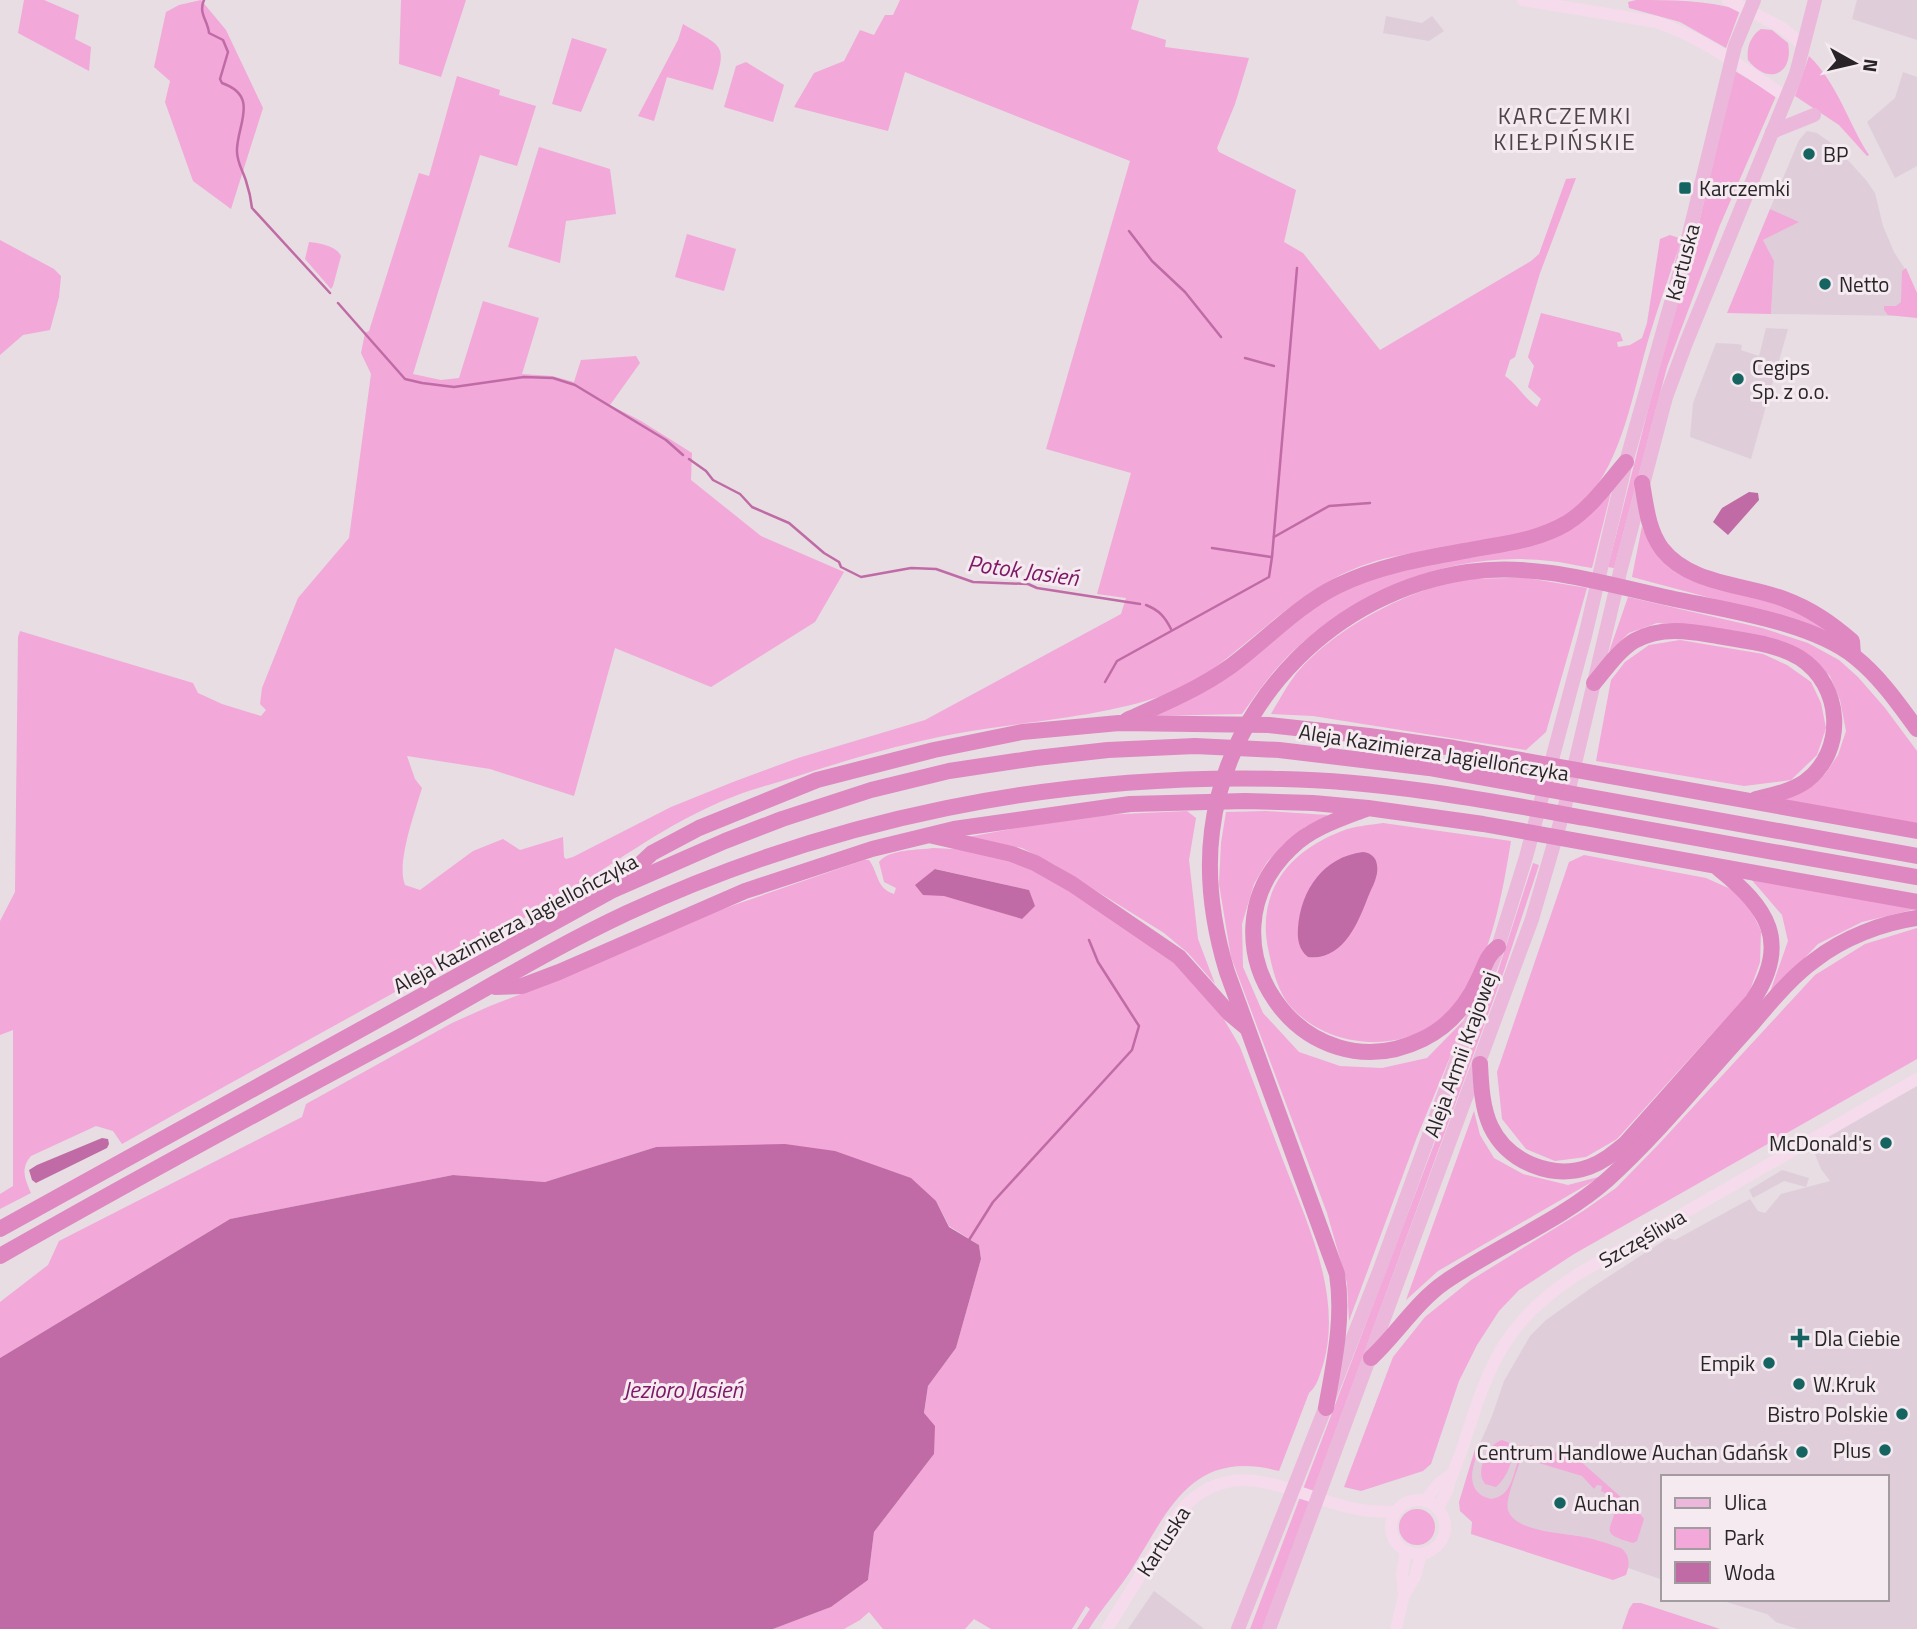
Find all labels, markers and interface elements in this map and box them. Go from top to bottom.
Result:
north arrow [1819,28,1889,98]
text: N [1856,57,1887,74]
district label: KARCZEMKI KIEŁPIŃSKIE [1493,98,1637,159]
place label: BP [1823,138,1848,170]
marker: BP [1801,146,1817,162]
place label: Karczemki [1699,172,1790,204]
marker: Karczemki [1677,180,1693,196]
street label: Kartuska [1656,219,1708,304]
place label: Netto [1839,268,1889,300]
marker: Netto [1817,276,1833,292]
place label: Cegips Sp. z o.o. [1752,351,1829,407]
marker: Cegips Sp. z o.o. [1730,371,1746,387]
water label: Potok Jasień [965,545,1082,595]
street label: Aleja Kazimierza Jagiellończyka [1297,715,1572,789]
street label: Aleja Kazimierza Jagiellończyka [387,845,643,1001]
street label: Aleja Armii Krajowej [1415,966,1505,1142]
place label: McDonald's [1769,1127,1872,1159]
marker: McDonald's [1878,1135,1894,1151]
street label: Szczęśliwa [1593,1200,1692,1276]
place label: Dla Ciebie [1814,1322,1900,1354]
marker: Dla Ciebie [1792,1330,1808,1346]
place label: Empik [1700,1347,1755,1379]
marker: Empik [1761,1355,1777,1371]
place label: W.Kruk [1813,1368,1876,1400]
water label: Jezioro Jasień [623,1372,744,1407]
marker: W.Kruk [1791,1376,1807,1392]
place label: Bistro Polskie [1767,1398,1888,1430]
marker: Bistro Polskie [1894,1406,1910,1422]
place label: Plus [1833,1434,1871,1466]
place label: Centrum Handlowe Auchan Gdańsk [1477,1436,1788,1468]
marker: Plus [1877,1442,1893,1458]
marker: Centrum Handlowe Auchan Gdańsk [1794,1444,1810,1460]
legend [1661,1475,1889,1601]
text: Ulica [1724,1486,1767,1518]
place label: Auchan [1574,1487,1640,1519]
marker: Auchan [1552,1495,1568,1511]
street label: Kartuska [1128,1499,1198,1583]
text: Park [1724,1521,1764,1553]
text: Woda [1724,1556,1775,1588]

